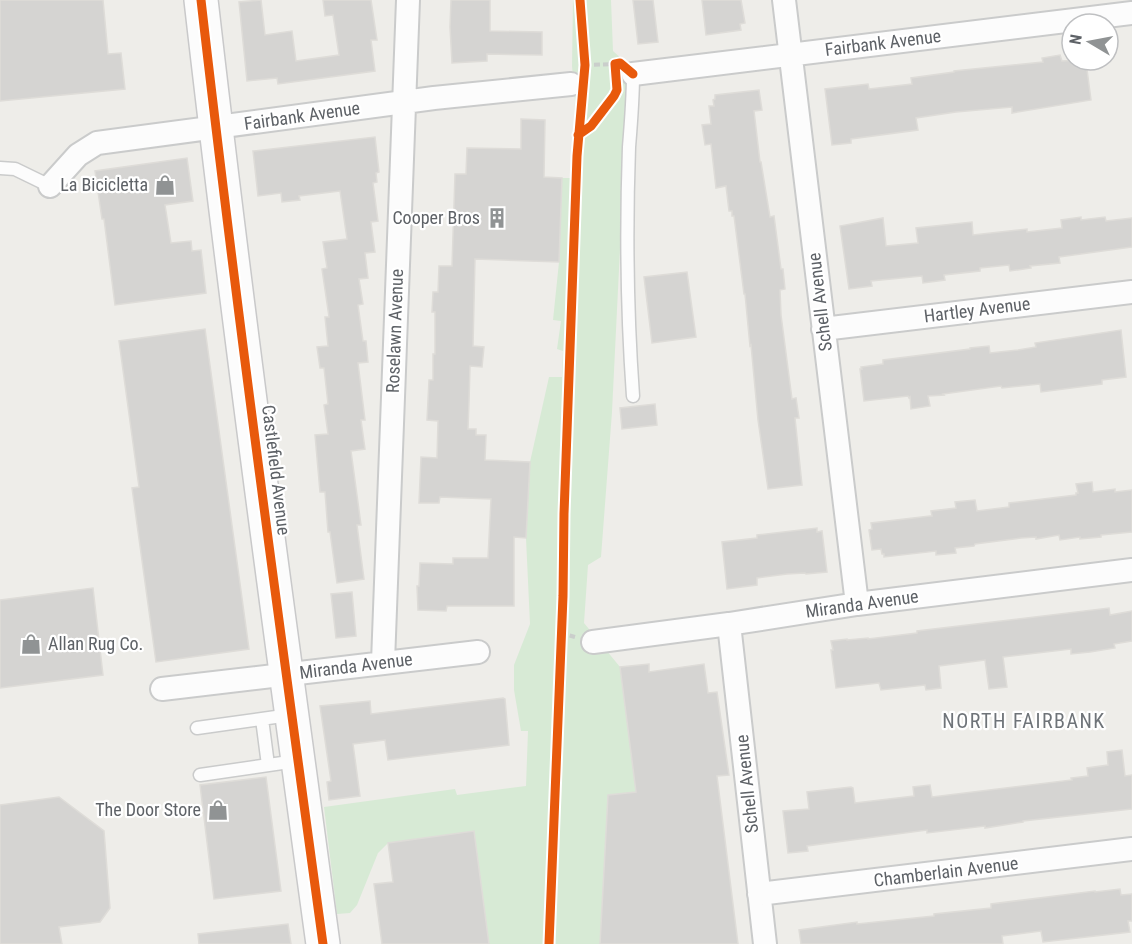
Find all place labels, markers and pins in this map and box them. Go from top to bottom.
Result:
shop icon: La Bicicletta [153,173,177,197]
place label: La Bicicletta [60,174,148,195]
building icon: Cooper Bros [485,206,509,230]
place label: Cooper Bros [392,207,480,228]
shop icon: Allan Rug Co. [19,632,43,656]
place label: Allan Rug Co. [48,633,143,654]
shop icon: The Door Store [206,798,230,822]
place label: The Door Store [95,799,201,820]

